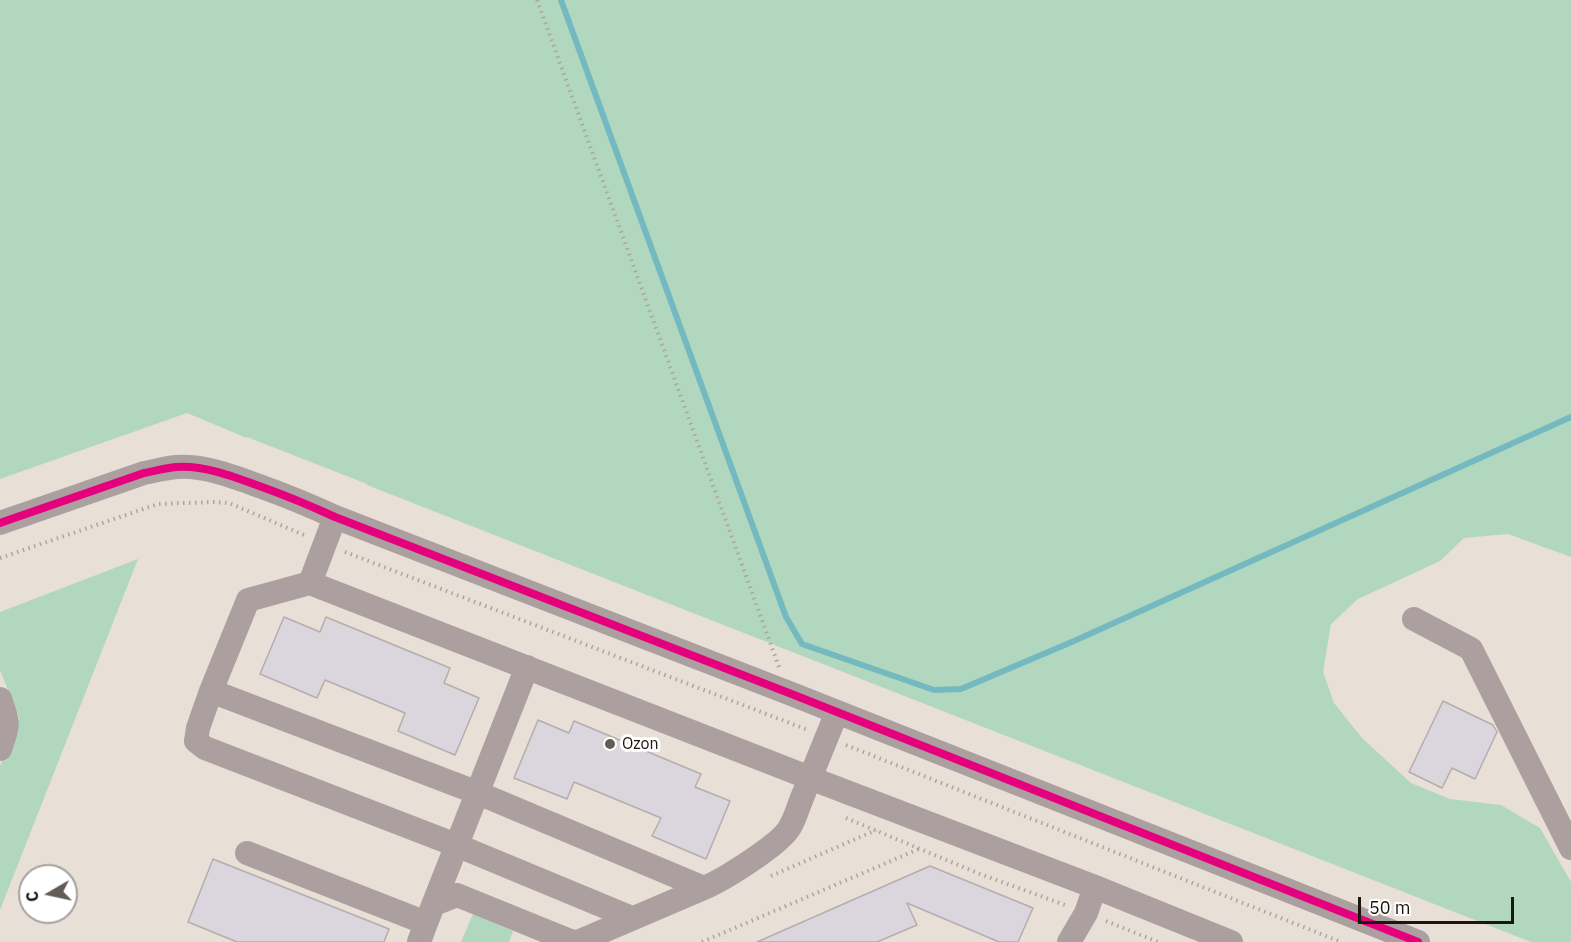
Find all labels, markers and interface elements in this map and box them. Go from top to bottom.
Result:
place label: Ozon [622,734,659,754]
marker: Ozon [603,737,617,751]
north arrow [18,864,78,924]
scale bar [1361,885,1517,923]
text: С [22,890,43,903]
text: 50 m [1369,896,1411,919]

